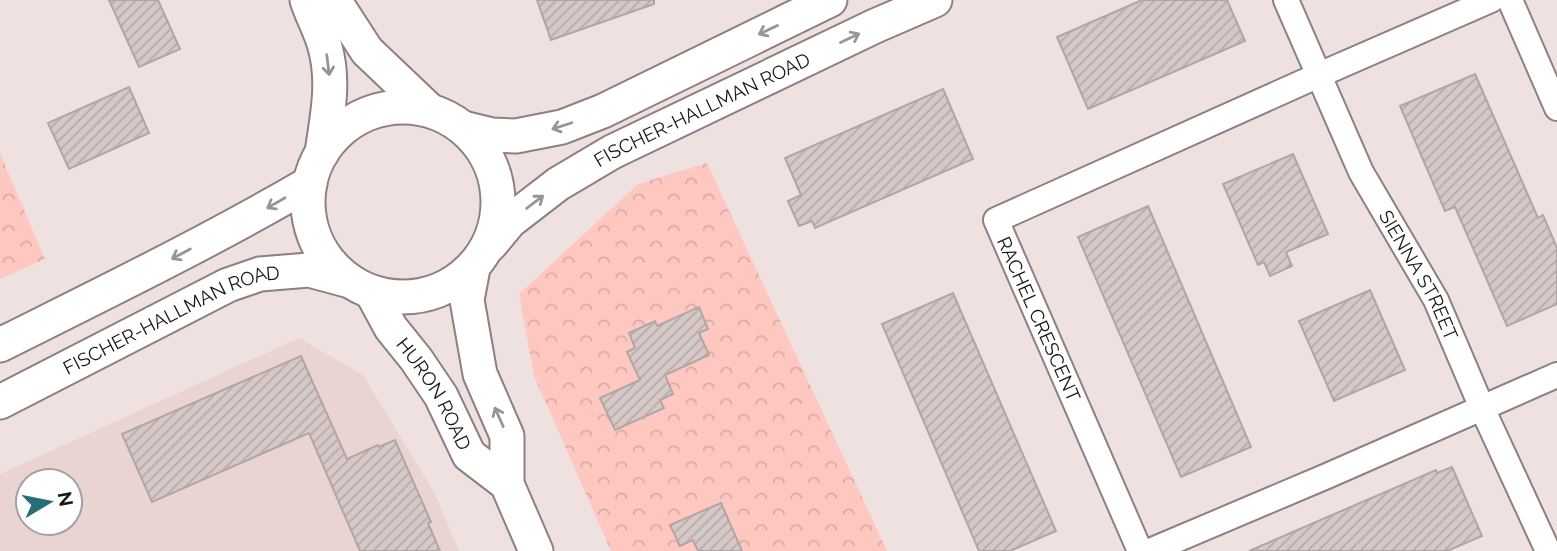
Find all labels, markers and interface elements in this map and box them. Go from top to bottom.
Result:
one-way arrow [758,24,779,37]
one-way arrow [839,31,860,44]
street label: FISCHER-HALLMAN ROAD [590,48,813,171]
one-way arrow [321,53,334,75]
one-way arrow [552,121,574,133]
one-way arrow [525,194,544,209]
one-way arrow [266,196,286,210]
street label: SIENNA STREET [1375,206,1463,344]
street label: RACHEL CRESCENT [993,233,1085,405]
one-way arrow [171,248,192,262]
street label: FISCHER-HALLMAN ROAD [59,261,280,379]
street label: HURON ROAD [392,333,476,453]
one-way arrow [492,407,505,429]
north arrow [14,467,84,537]
text: N [54,490,78,508]

